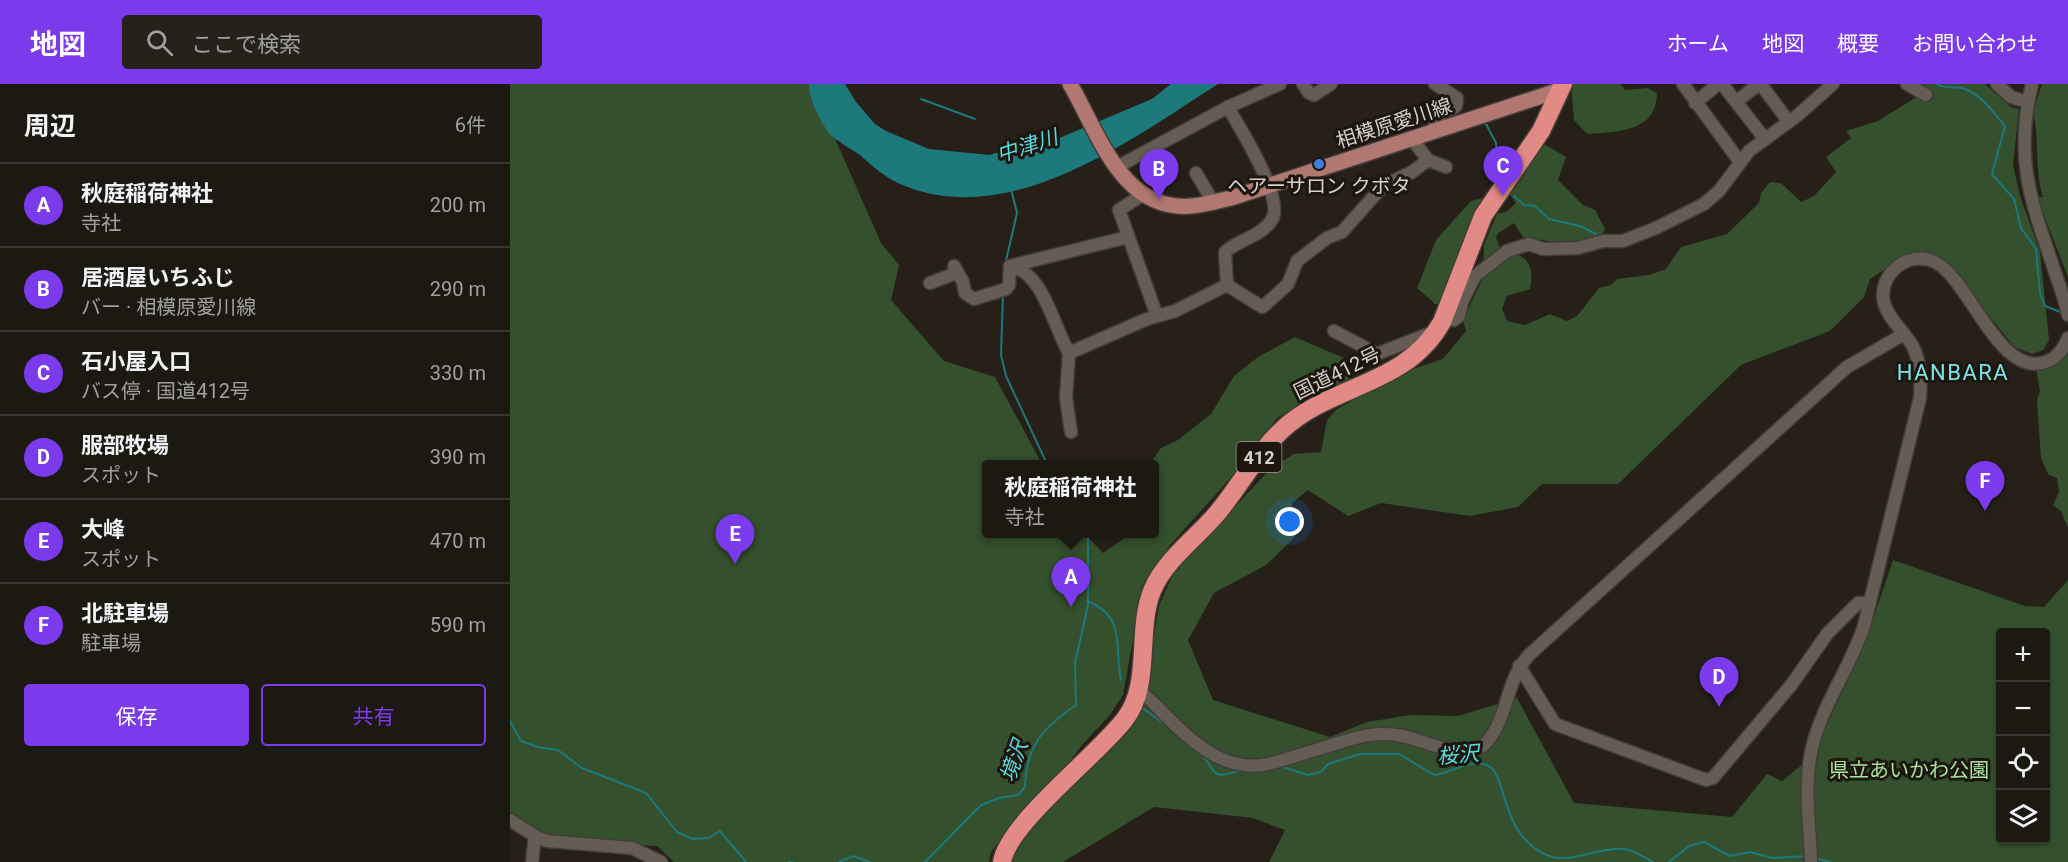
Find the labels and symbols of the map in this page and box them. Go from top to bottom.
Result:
street label: 相模原愛川線 [1333,93,1455,153]
water label: 中津川 [993,124,1063,167]
pin: C [1484,147,1522,196]
pin: B [1140,150,1178,199]
marker: ヘアーサロン クボタ [1312,157,1326,171]
place label: ヘアーサロン クボタ [1227,174,1411,198]
street label: 国道412号 [1290,342,1384,404]
district label: HANBARA [1897,360,2009,385]
road number: 412 [1236,442,1281,472]
pin: F [1966,462,2004,511]
your location [1275,507,1304,536]
pin: E [716,514,754,564]
pin: A [1052,558,1090,607]
pin: D [1700,658,1738,707]
water label: 境沢 [996,734,1033,785]
water label: 桜沢 [1436,741,1483,769]
park label: 県立あいかわ公園 [1829,758,1989,782]

